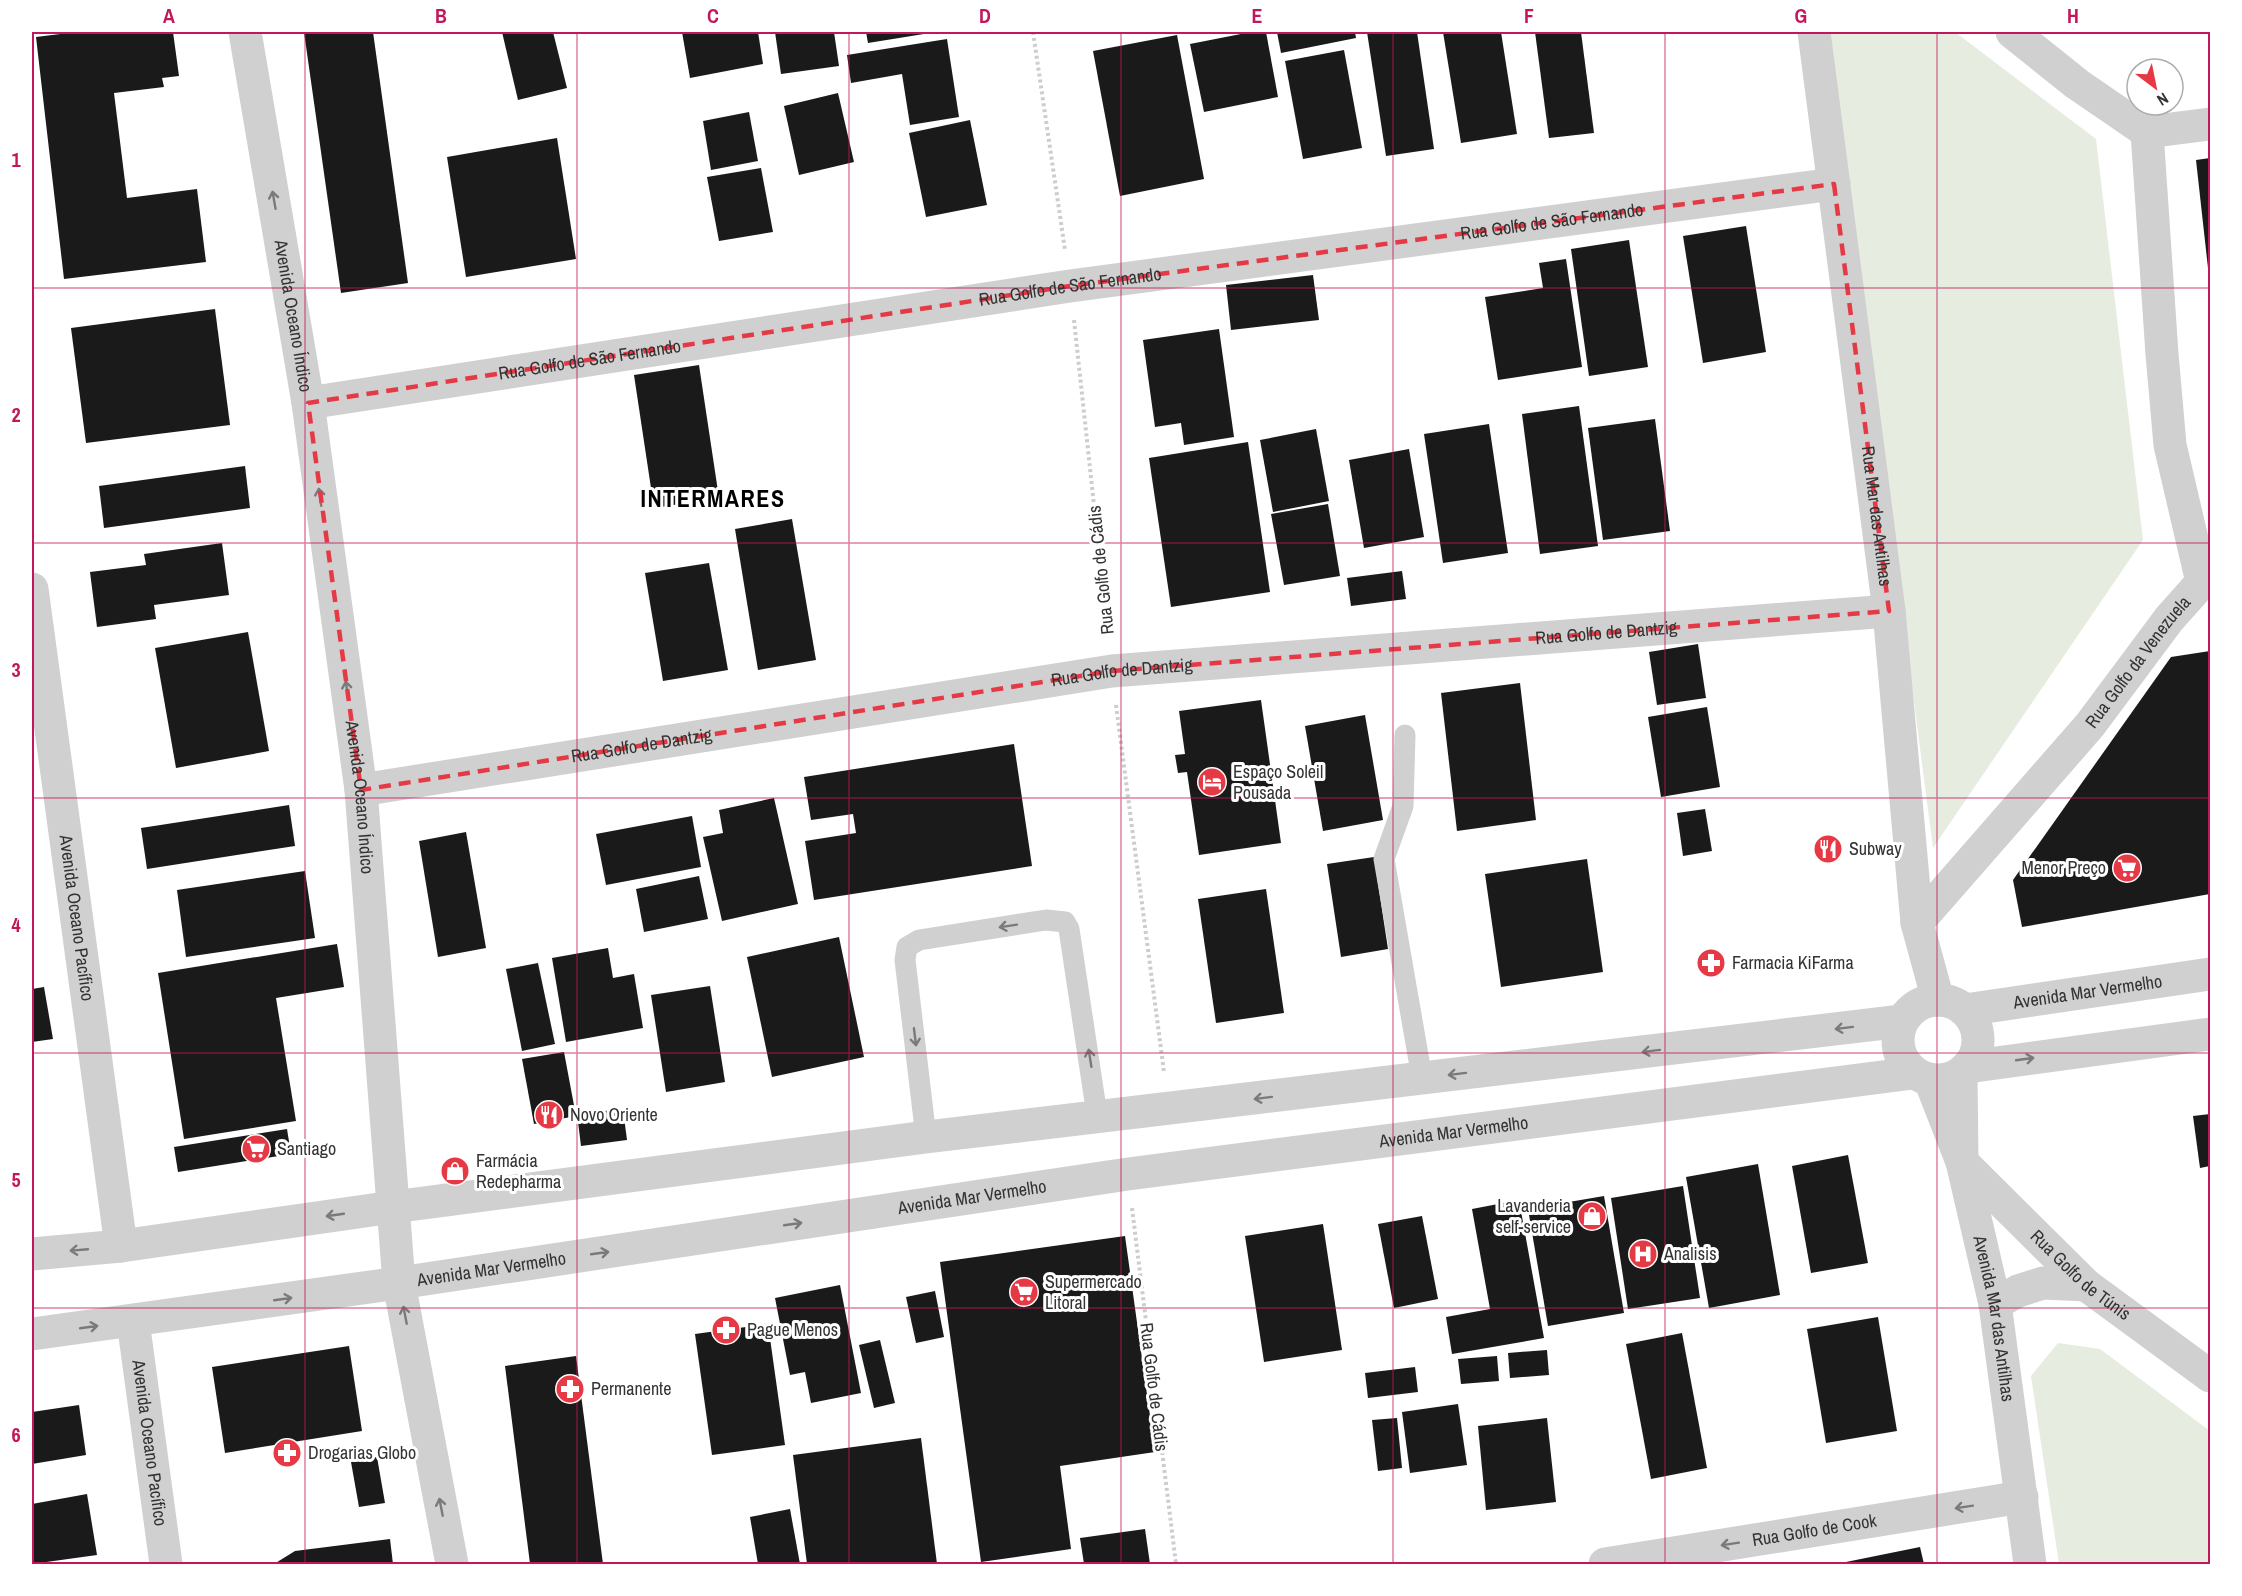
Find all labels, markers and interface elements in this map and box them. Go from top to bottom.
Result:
text: A [163,2,175,29]
text: B [435,2,447,29]
text: C [707,2,719,29]
text: D [979,2,991,29]
text: E [1252,2,1263,29]
text: F [1524,2,1534,29]
text: G [1795,2,1807,29]
text: H [2067,2,2079,29]
north arrow [2125,57,2185,117]
text: N [2153,88,2173,112]
text: 1 [11,146,21,173]
one-way arrow [268,191,279,210]
street label: Rua Golfo de São Fernando [1459,197,1645,246]
street label: Avenida Oceano Índico [268,237,319,394]
street label: Rua Golfo de São Fernando [977,261,1163,312]
street label: Rua Golfo de São Fernando [497,333,683,386]
text: 2 [11,401,21,428]
street label: Rua Mar das Antilhas [1856,444,1899,588]
district label: INTERMARES [640,482,786,514]
one-way arrow [315,488,326,508]
street label: Rua Golfo de Cádis [1081,504,1120,636]
street label: Rua Golfo da Venezuela [2079,590,2196,733]
street label: Rua Golfo de Dantzig [1534,614,1679,650]
street label: Rua Golfo de Dantzig [1049,652,1194,692]
text: 3 [11,656,21,683]
one-way arrow [341,681,352,701]
street label: Avenida Oceano Índico [339,718,380,875]
street label: Rua Golfo de Dantzig [569,721,714,769]
place label: Espaço Soleil Pousada [1233,759,1323,805]
hotel icon: Espaço Soleil Pousada [1196,766,1228,798]
street label: Avenida Oceano Pacífico [53,832,101,1003]
restaurant icon: Subway [1812,833,1844,865]
place label: Subway [1849,836,1902,861]
supermarket icon: Menor Preço [2111,852,2143,884]
place label: Menor Preço [2022,855,2106,880]
text: 4 [11,911,21,938]
one-way arrow [999,921,1019,932]
pharmacy icon: Farmacia KiFarma [1695,947,1727,979]
place label: Farmacia KiFarma [1732,950,1854,975]
street label: Avenida Mar Vermelho [2011,968,2164,1015]
one-way arrow [1835,1022,1855,1033]
one-way arrow [910,1027,921,1047]
one-way arrow [1641,1046,1661,1057]
one-way arrow [1084,1048,1095,1068]
one-way arrow [2015,1054,2035,1065]
one-way arrow [1448,1069,1467,1080]
one-way arrow [1254,1092,1274,1103]
restaurant icon: Novo Oriente [533,1099,565,1131]
place label: Novo Oriente [570,1102,658,1127]
street label: Avenida Mar Vermelho [1377,1110,1530,1154]
supermarket icon: Santiago [240,1133,272,1165]
place label: Santiago [277,1136,336,1161]
place label: Farmácia Redepharma [476,1148,561,1194]
shop icon: Farmácia Redepharma [439,1155,471,1187]
text: 5 [11,1166,21,1193]
street label: Avenida Mar Vermelho [895,1173,1048,1220]
place label: Lavanderia self-service [1496,1193,1571,1239]
shop icon: Lavanderia self-service [1576,1200,1608,1232]
one-way arrow [326,1210,345,1221]
one-way arrow [783,1219,802,1230]
street label: Rua Golfo de Túnis [2025,1224,2136,1326]
street label: Avenida Mar das Antilhas [1967,1232,2021,1403]
hospital icon: Analisis [1627,1238,1659,1270]
place label: Analisis [1663,1241,1717,1266]
one-way arrow [70,1245,90,1256]
street label: Avenida Mar Vermelho [414,1245,567,1292]
one-way arrow [590,1247,610,1258]
place label: Supermercado Litoral [1045,1269,1142,1315]
supermarket icon: Supermercado Litoral [1008,1276,1040,1308]
one-way arrow [272,1294,292,1305]
one-way arrow [400,1306,411,1326]
pharmacy icon: Pague Menos [710,1314,742,1346]
place label: Pague Menos [747,1317,838,1342]
one-way arrow [79,1321,99,1332]
street label: Rua Golfo de Cádis [1134,1321,1175,1453]
street label: Avenida Oceano Pacífico [126,1357,174,1527]
pharmacy icon: Permanente [554,1373,586,1405]
place label: Permanente [591,1376,671,1401]
text: 6 [11,1421,21,1448]
pharmacy icon: Drogarias Globo [271,1437,303,1469]
place label: Drogarias Globo [308,1440,416,1465]
one-way arrow [435,1498,446,1517]
one-way arrow [1955,1502,1974,1513]
street label: Rua Golfo de Cook [1750,1507,1879,1552]
one-way arrow [1721,1539,1740,1550]

